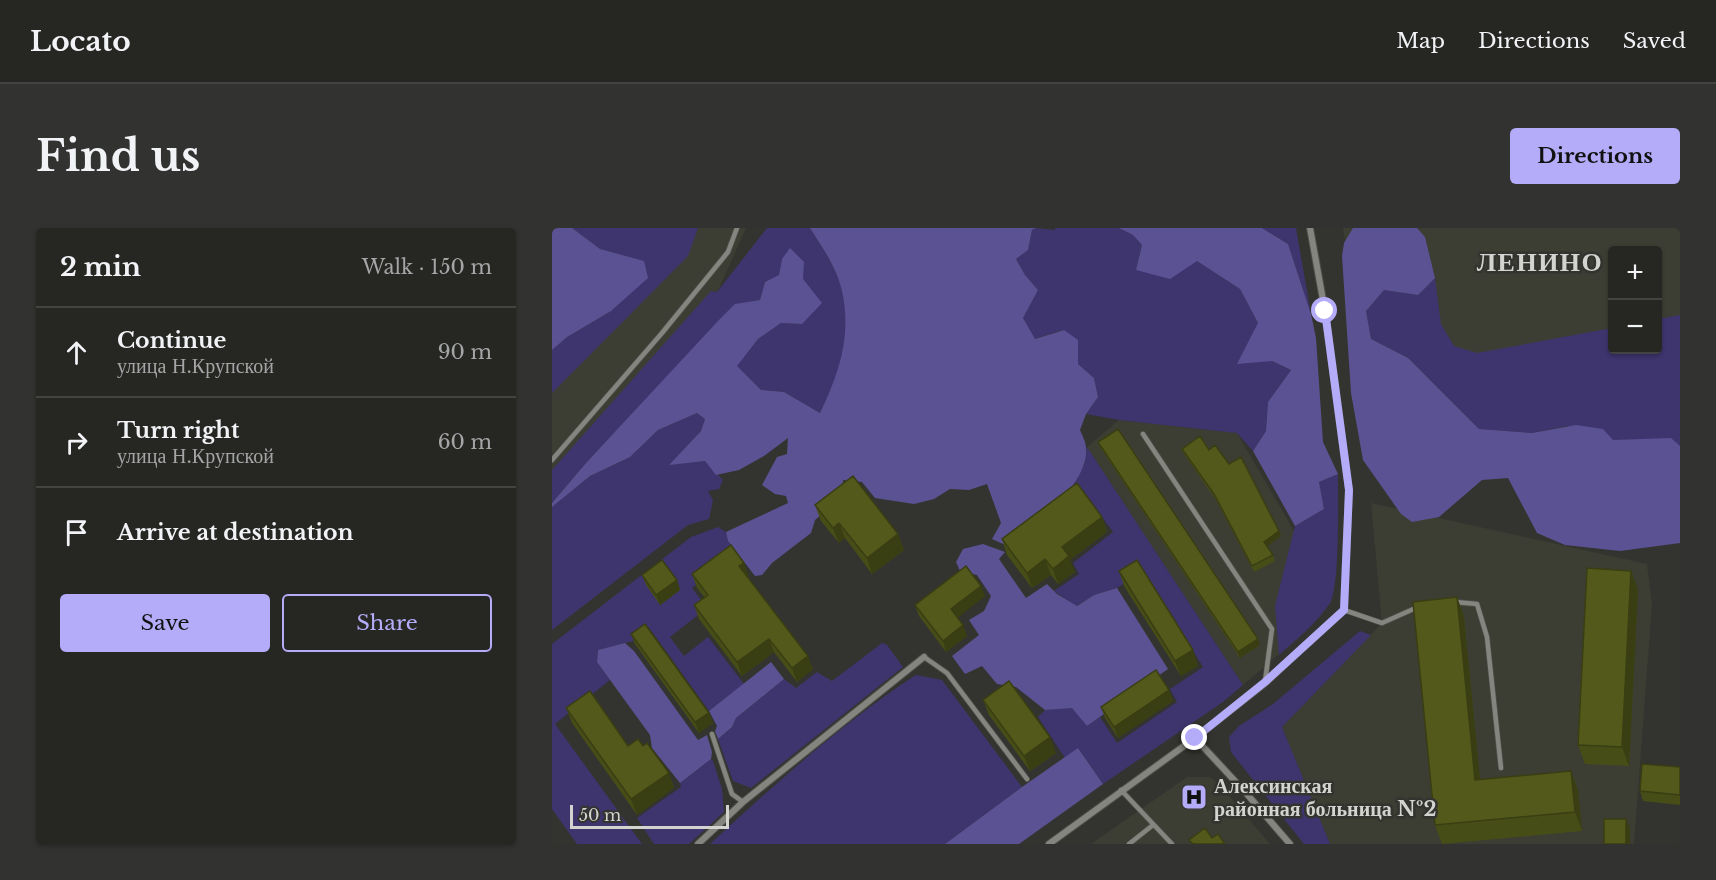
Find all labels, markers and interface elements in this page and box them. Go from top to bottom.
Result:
text: Locato [30,24,131,59]
text: Map [1396,28,1445,54]
text: Directions [1478,28,1590,54]
text: Saved [1623,28,1686,54]
button: Directions [1510,128,1680,184]
text: Find us [36,130,200,182]
district label: ЛЕНИНО [1477,246,1603,278]
map controls [1608,246,1662,354]
button: + [1608,246,1662,300]
text: 2 min [60,251,141,283]
text: Walk · 150 m [362,255,492,279]
route start [1311,297,1337,323]
button: − [1608,300,1662,354]
text: Continue [117,327,226,354]
icon: ahead [60,336,93,369]
text: 90 m [438,340,492,364]
text: улица Н.Крупской [117,354,274,378]
text: Turn right [117,417,239,444]
icon: right [60,426,93,459]
text: 60 m [438,430,492,454]
text: улица Н.Крупской [117,444,274,468]
icon: arrive [60,516,93,549]
text: Arrive at destination [117,519,354,546]
button: Save [60,594,270,652]
button: Share [282,594,492,652]
route end [1181,724,1207,750]
place label: Алексинская районная больница №2 [1214,774,1436,821]
hospital icon: Алексинская районная больница №2 [1179,782,1209,812]
scale bar [570,802,729,830]
text: 50 m [579,805,621,825]

